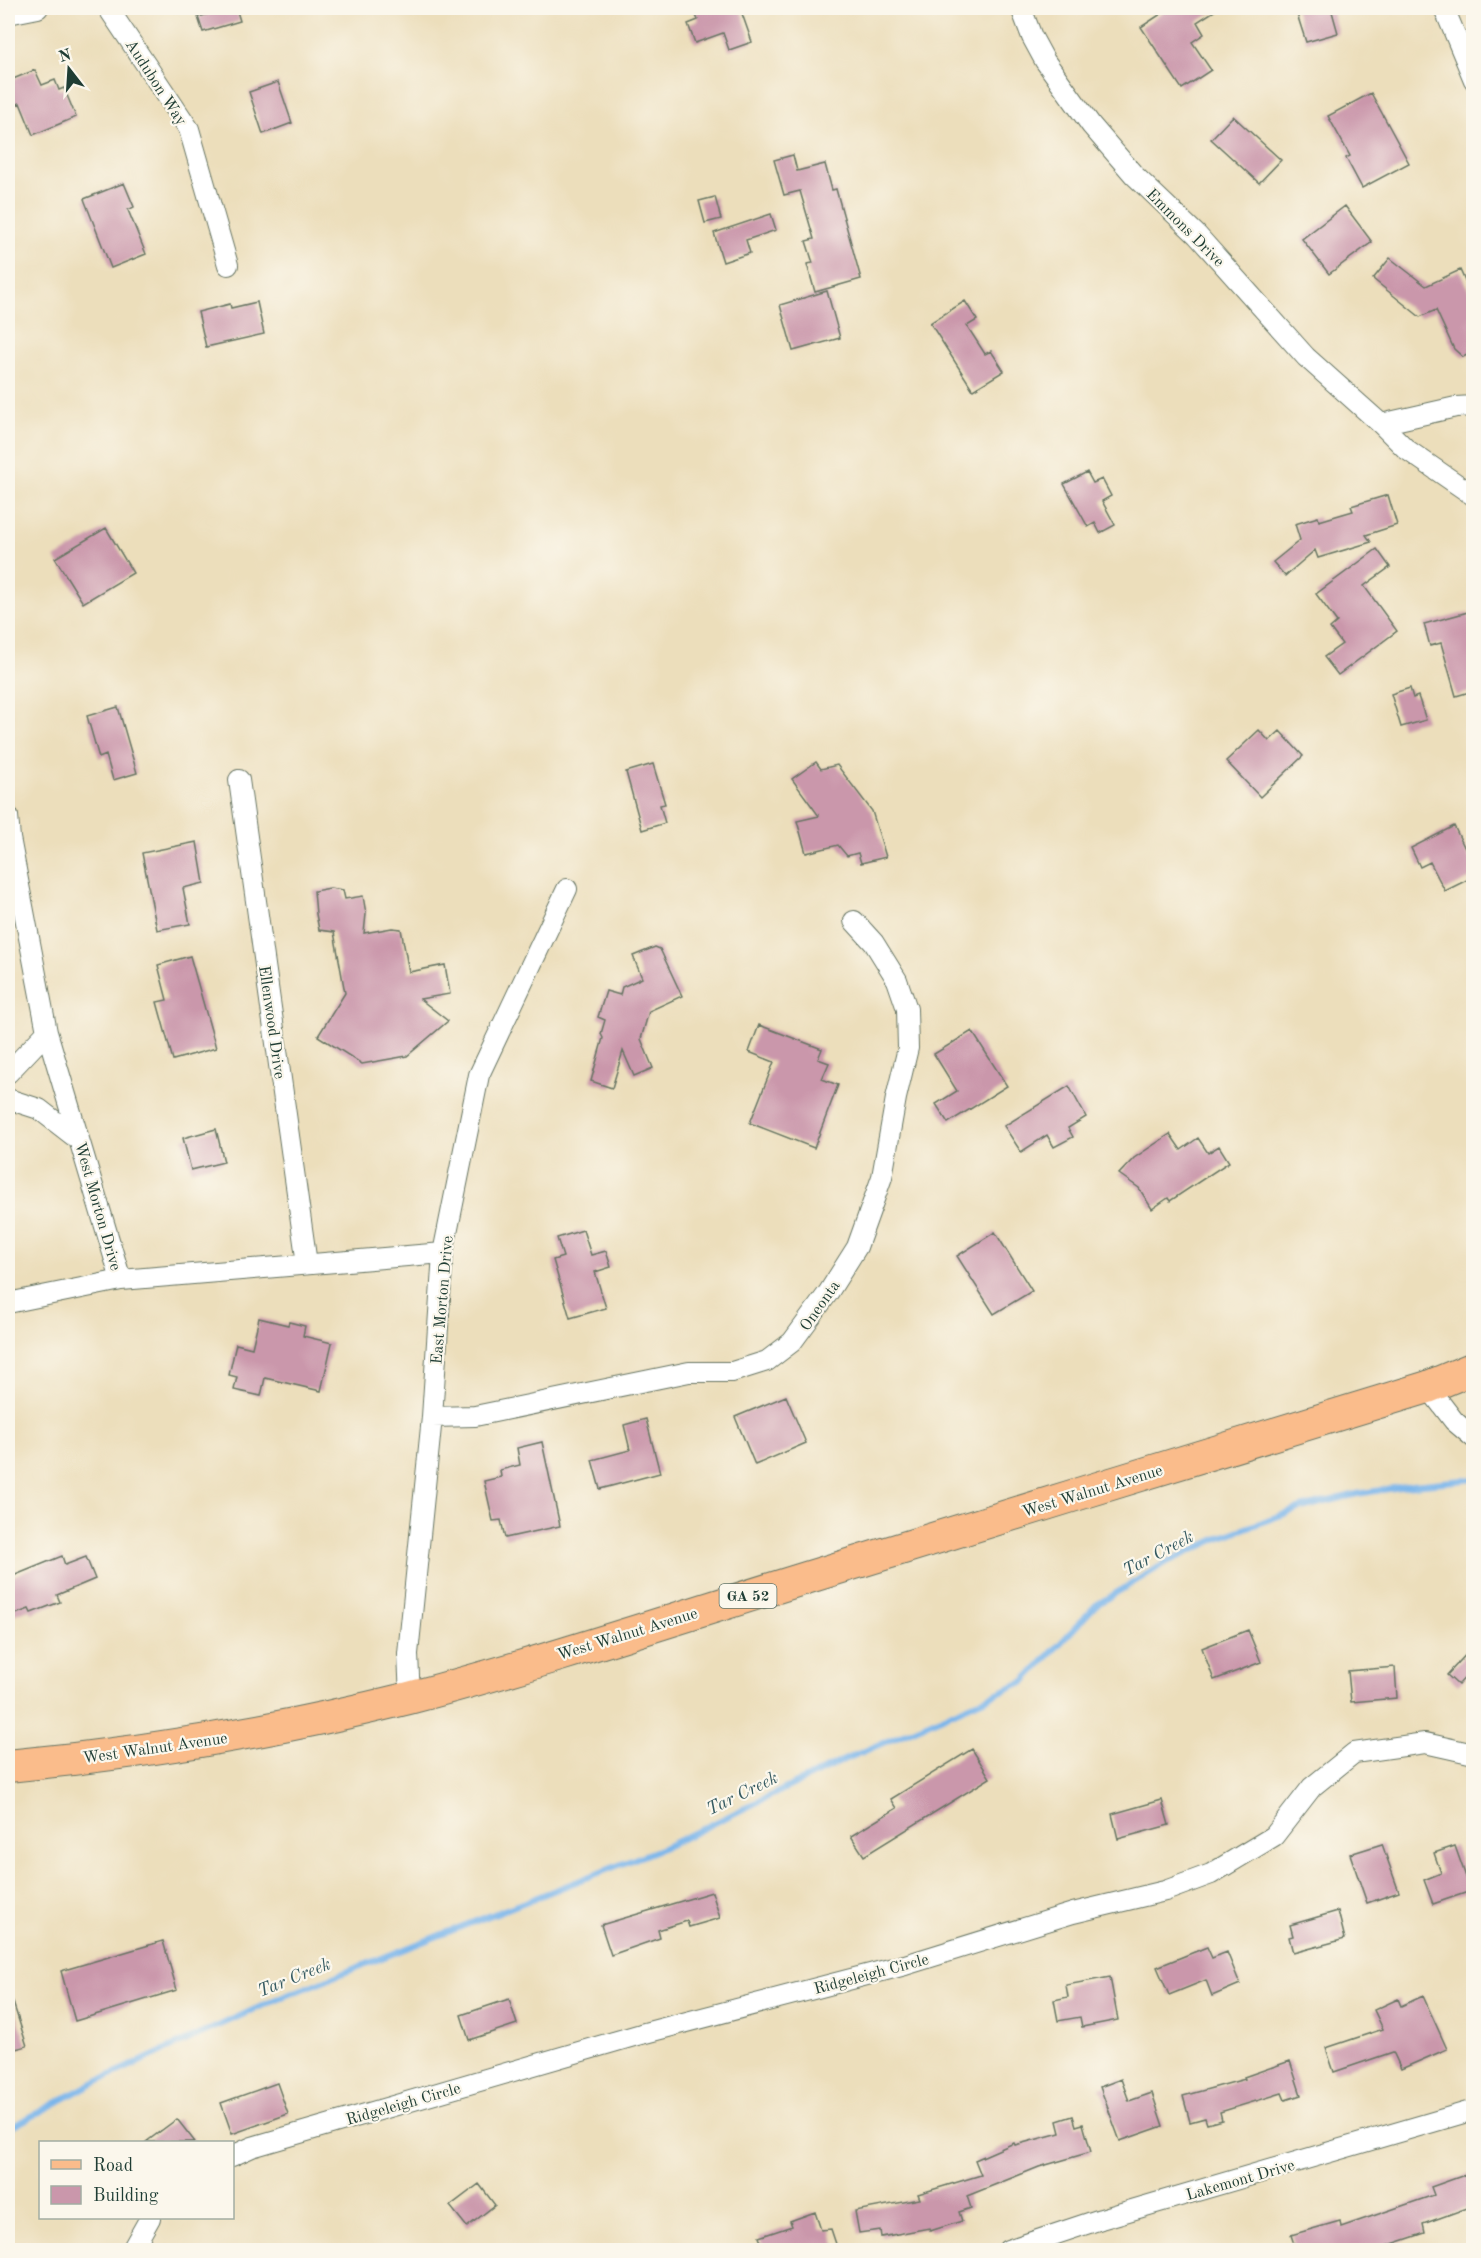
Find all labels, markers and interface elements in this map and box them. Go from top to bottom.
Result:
street label: Audubon Way [122,37,189,129]
north arrow [39,39,99,99]
text: N [57,47,74,66]
street label: Emmons Drive [1143,186,1227,270]
street label: Ellenwood Drive [255,964,287,1080]
street label: West Morton Drive [71,1140,123,1273]
street label: East Morton Drive [429,1235,457,1365]
street label: Oneonta [798,1278,844,1334]
street label: West Walnut Avenue [1020,1463,1165,1521]
water label: Tar Creek [1120,1528,1197,1580]
road number: GA 52 [720,1584,777,1608]
street label: West Walnut Avenue [555,1606,700,1664]
street label: West Walnut Avenue [82,1731,229,1767]
water label: Tar Creek [704,1769,781,1819]
street label: Ridgeleigh Circle [812,1952,931,1998]
water label: Tar Creek [255,1955,334,2001]
street label: Ridgeleigh Circle [345,2081,463,2129]
legend [39,2141,234,2219]
text: Road [93,2157,133,2175]
street label: Lakemont Drive [1184,2158,1297,2204]
text: Building [93,2187,159,2205]

